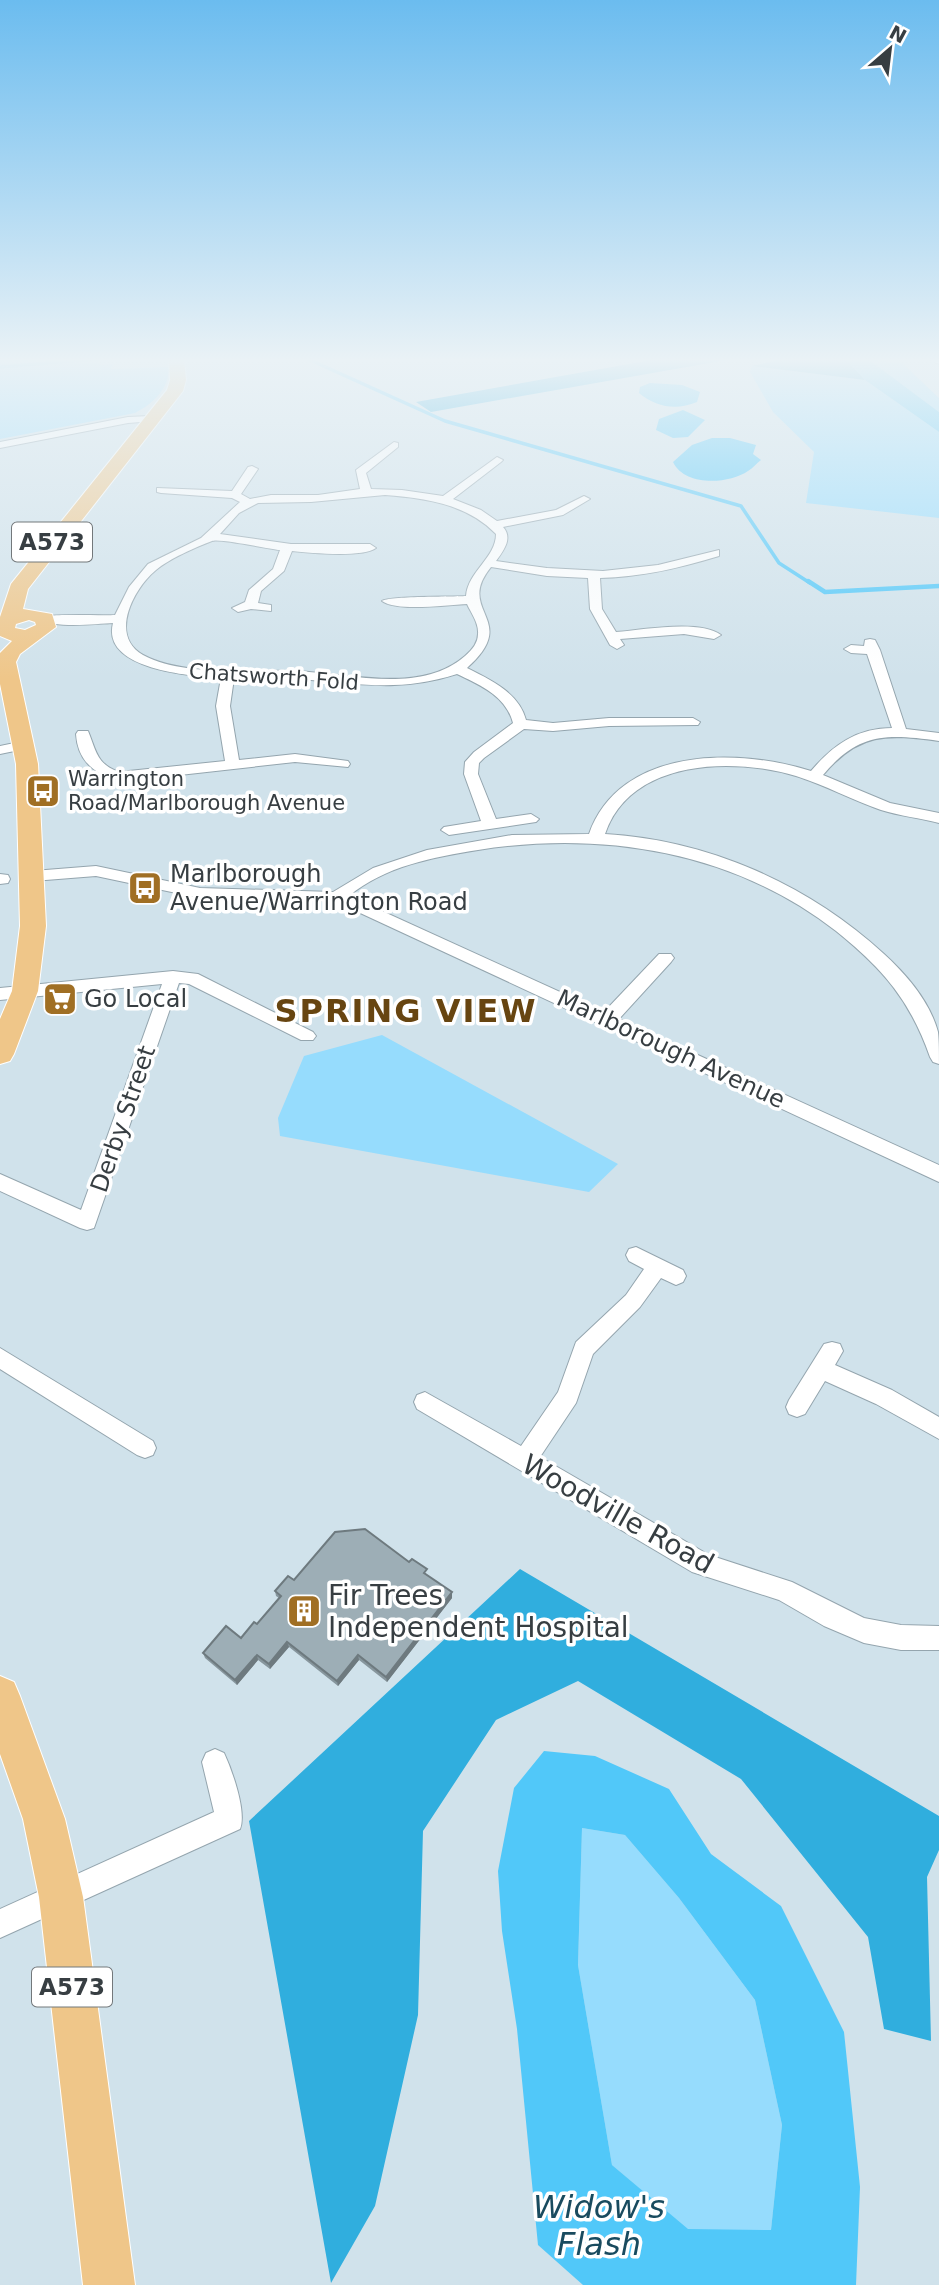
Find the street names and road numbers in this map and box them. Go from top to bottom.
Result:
road number: A573 [12,522,92,562]
street label: Chatsworth Fold [188,659,360,695]
street label: Marlborough Avenue [553,984,789,1114]
street label: Derby Street [85,1042,161,1196]
street label: Woodville Road [516,1448,720,1580]
road number: A573 [32,1968,112,2006]

